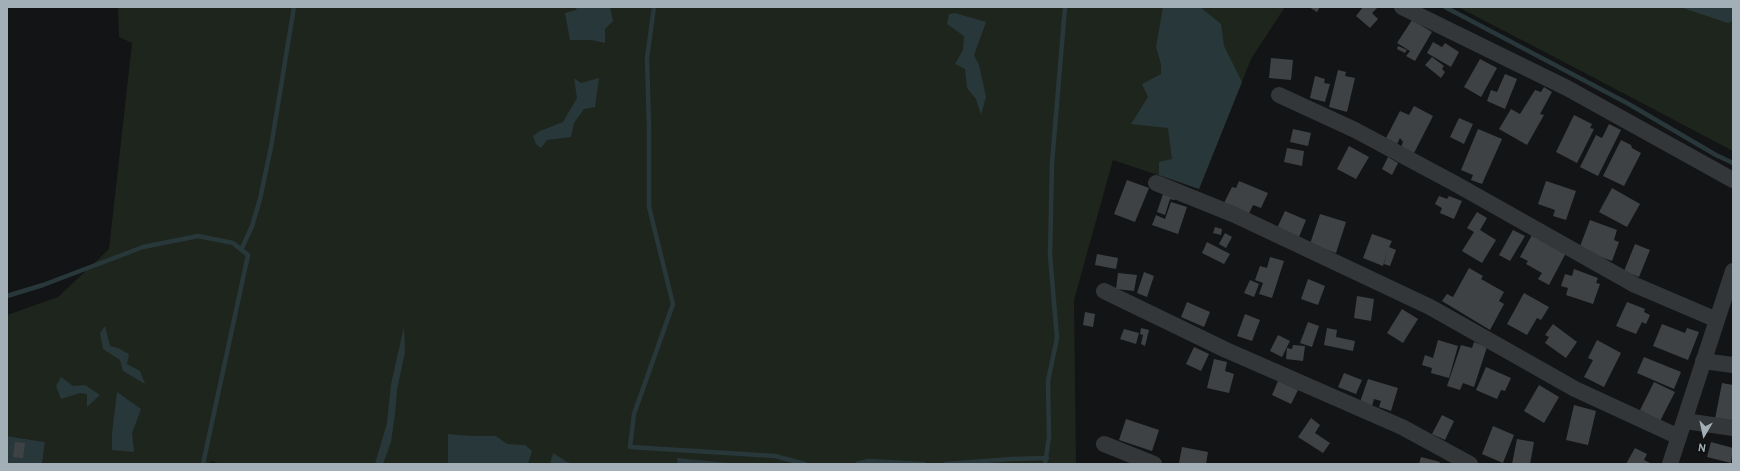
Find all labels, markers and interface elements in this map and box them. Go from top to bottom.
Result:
north arrow [1684,415,1724,455]
text: N [1697,439,1707,454]

